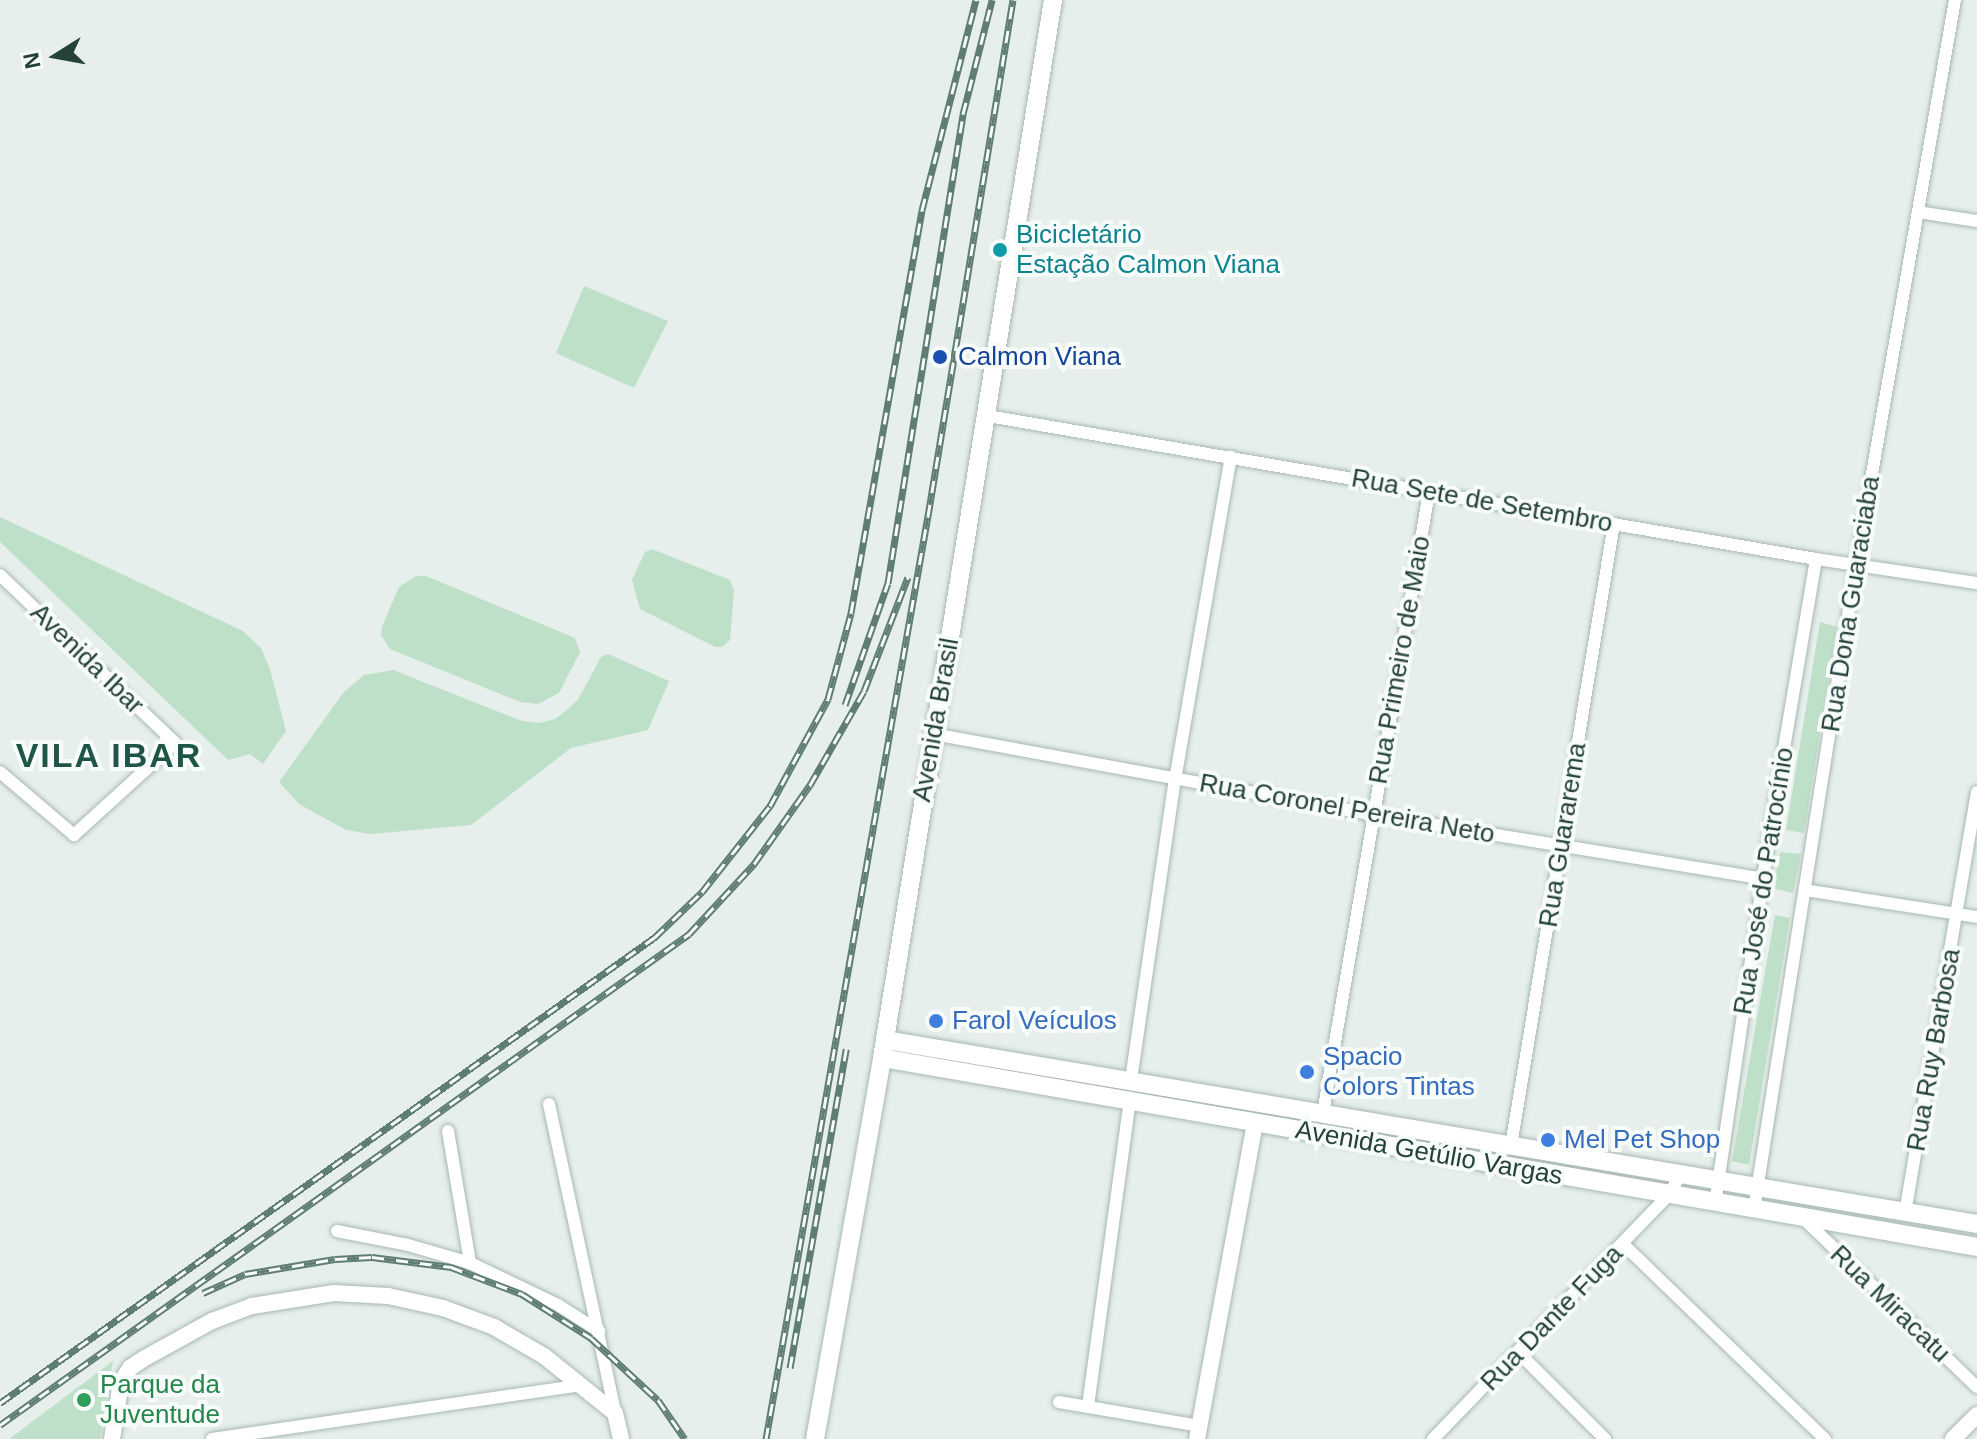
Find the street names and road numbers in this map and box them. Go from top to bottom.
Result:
street label: Rua Sete de Setembro [1349,463,1615,539]
street label: Rua Dona Guaraciaba [1815,474,1887,734]
street label: Rua Primeiro de Maio [1363,533,1437,787]
street label: Avenida Ibar [24,597,150,721]
street label: Avenida Brasil [906,636,966,804]
street label: Rua Guararema [1533,740,1593,930]
street label: Rua José do Patrocínio [1727,745,1801,1017]
street label: Rua Coronel Pereira Neto [1197,768,1497,850]
street label: Rua Ruy Barbosa [1901,946,1967,1154]
street label: Avenida Getúlio Vargas [1293,1114,1565,1192]
street label: Rua Dante Fuga [1475,1239,1629,1397]
street label: Rua Miracatu [1824,1239,1956,1369]

